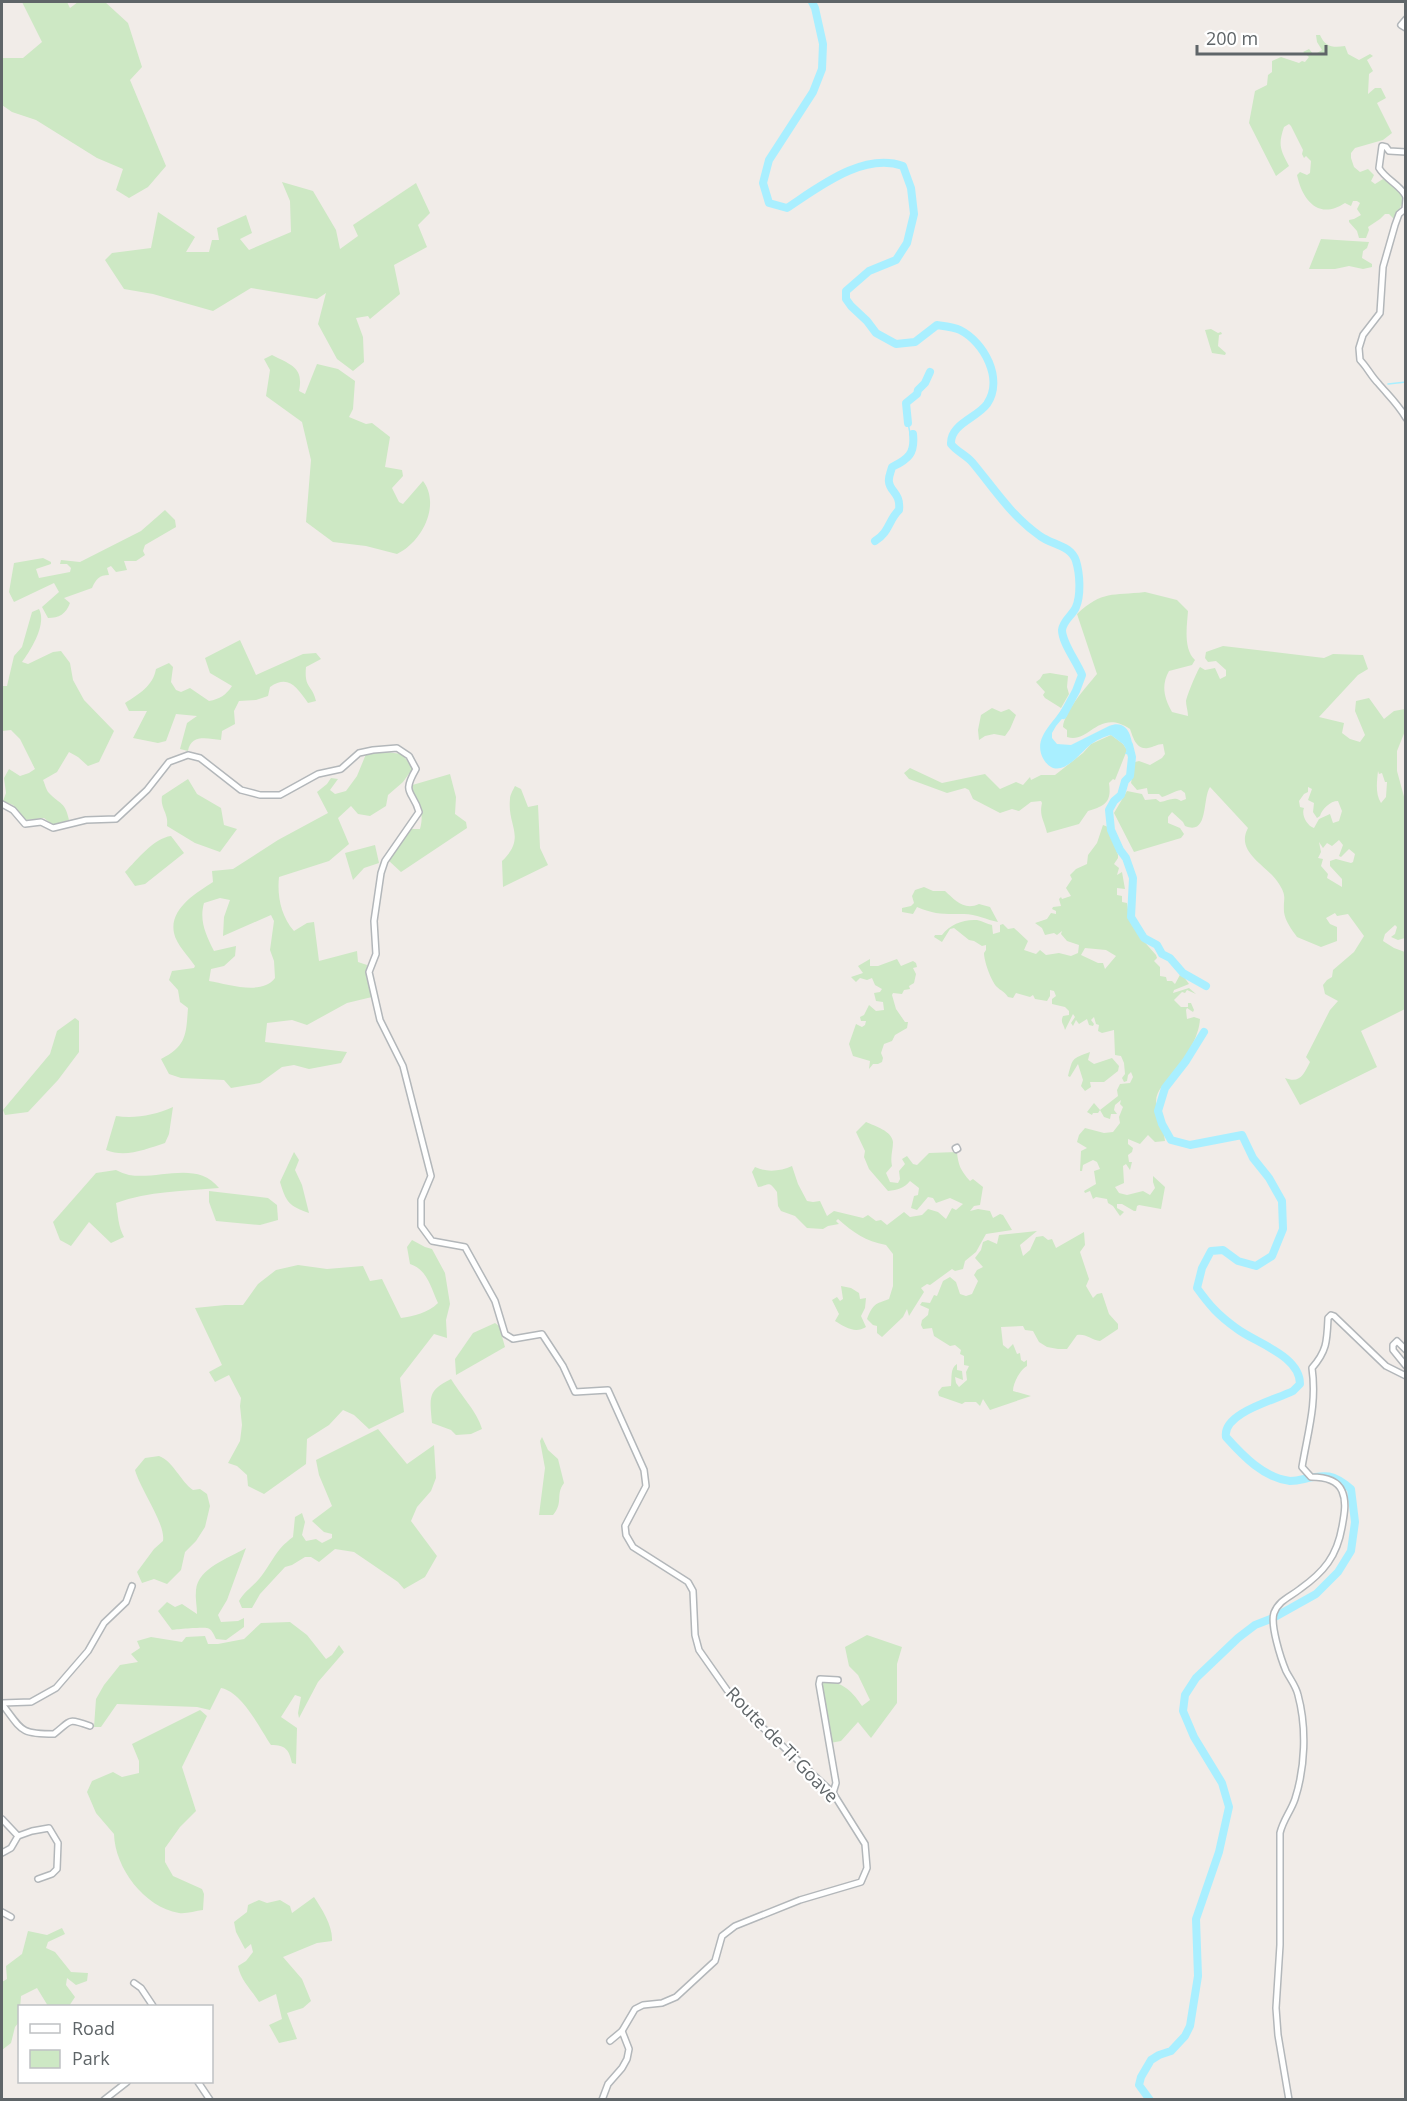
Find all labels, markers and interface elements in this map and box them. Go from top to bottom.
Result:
scale bar [1197,18,1326,56]
text: 200 m [1206,26,1258,50]
street label: Route de Ti Goave [721,1681,844,1807]
legend [18,2005,213,2083]
text: Road [72,2016,115,2040]
text: Park [72,2046,110,2070]

